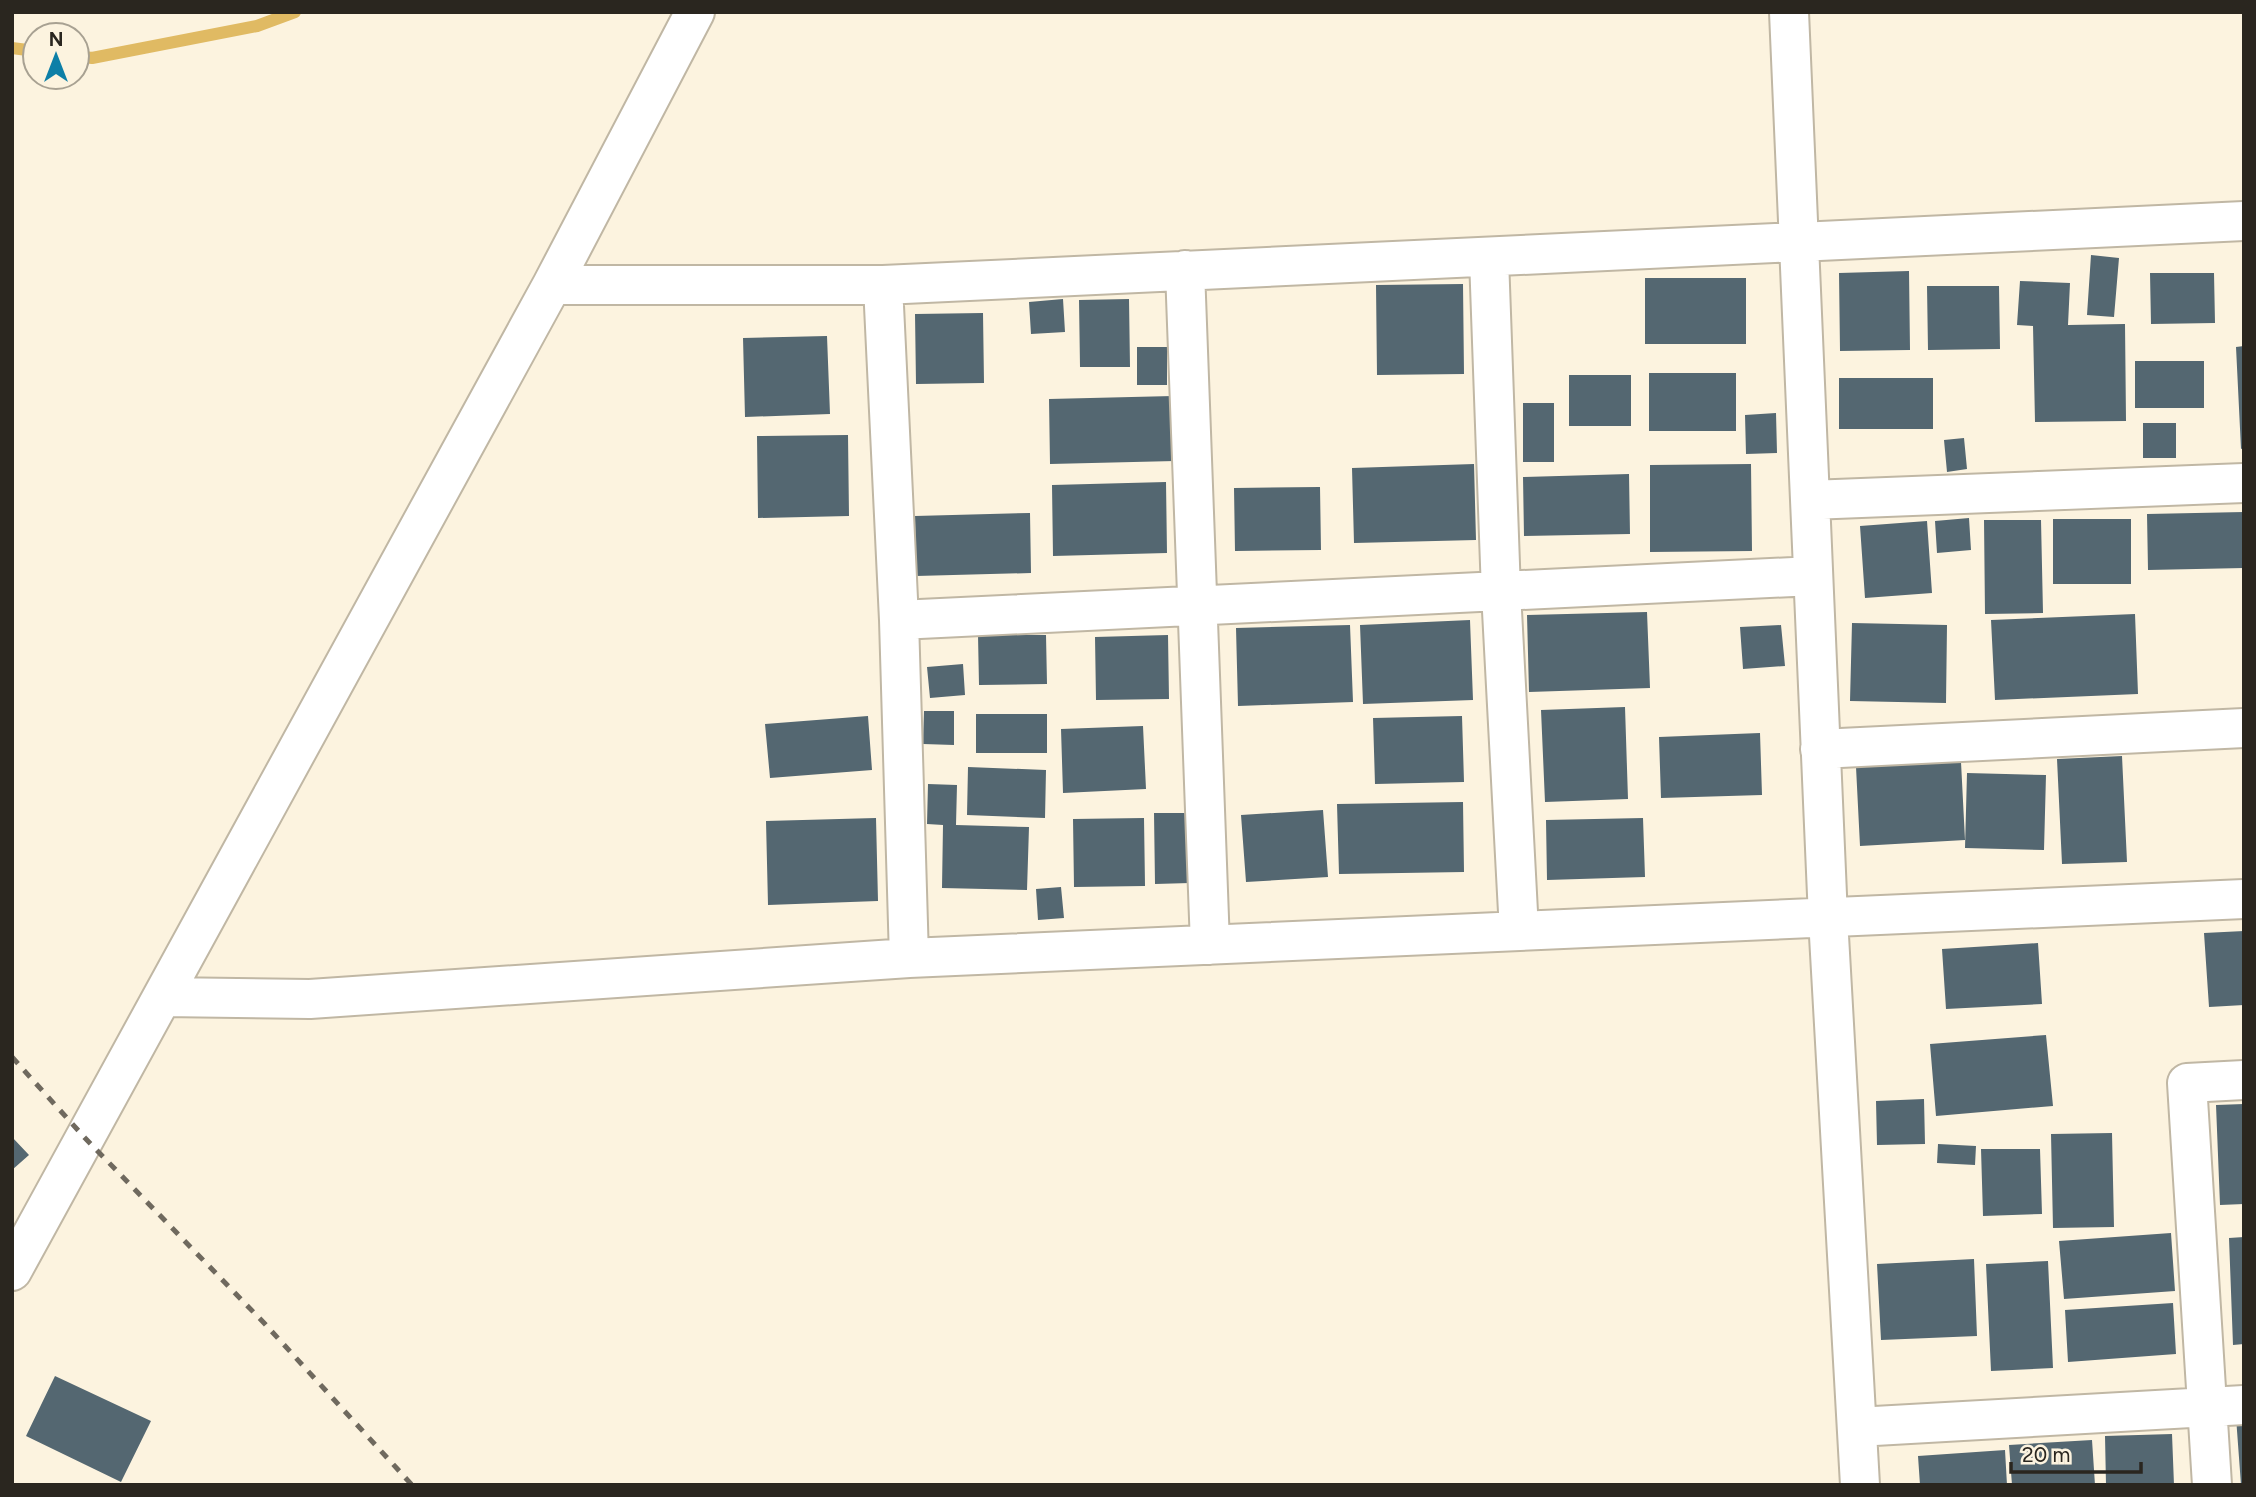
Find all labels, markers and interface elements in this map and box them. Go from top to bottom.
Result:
north arrow [21,21,91,91]
text: N [49,28,63,51]
scale bar [2011,1430,2140,1474]
text: 20 m [2022,1442,2070,1467]

